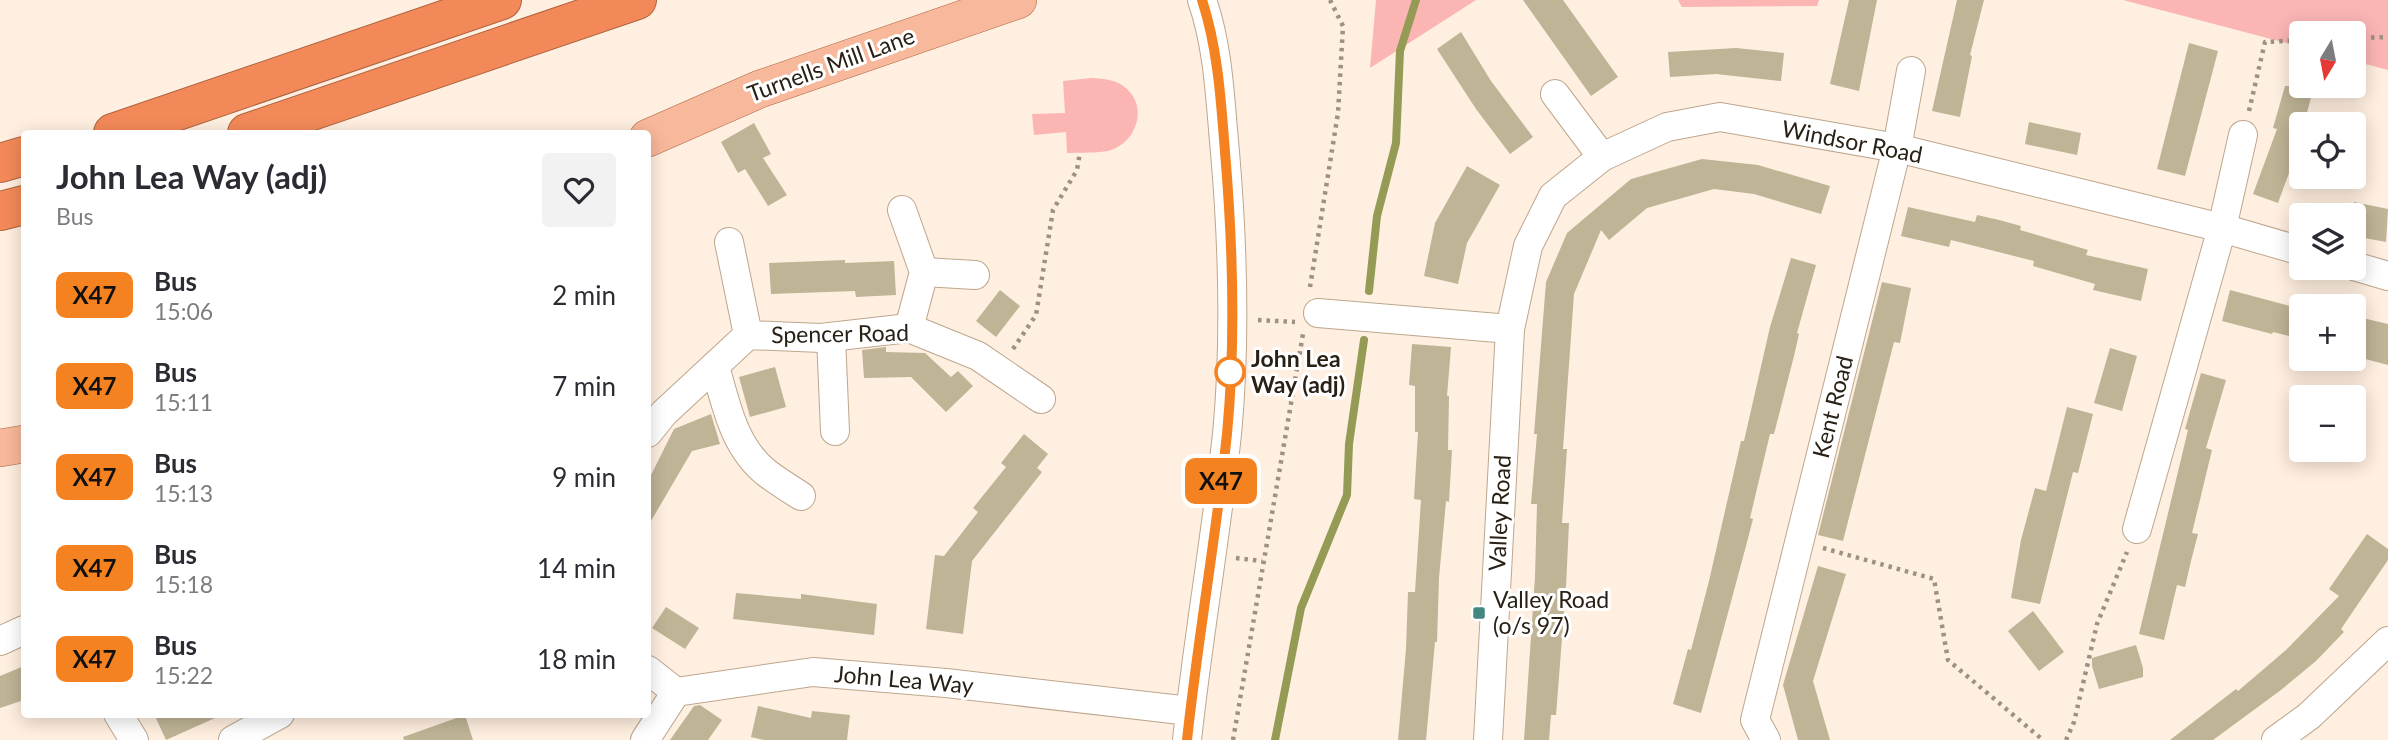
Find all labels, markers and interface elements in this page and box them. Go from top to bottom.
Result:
street label: Turnells Mill Lane [743,21,918,107]
north arrow [2289,21,2366,98]
map controls [2289,21,2366,462]
button: locate [2289,112,2366,189]
street label: Windsor Road [1779,114,1925,168]
button: heart [542,153,616,227]
text: John Lea Way (adj) [56,156,327,196]
text: Bus [56,202,93,230]
button: layers [2289,203,2366,280]
text: Bus [154,265,197,297]
text: 2 min [552,279,616,311]
text: X47 [73,280,116,309]
button: + [2289,294,2366,371]
text: 15:06 [154,297,213,325]
street label: Spencer Road [771,318,909,348]
place label: John Lea Way (adj) [1251,344,1345,398]
street label: Kent Road [1806,353,1858,461]
text: Bus [154,356,197,388]
marker: John Lea Way (adj) [1215,357,1245,387]
text: 7 min [552,370,616,402]
text: X47 [73,371,116,400]
button: − [2289,385,2366,462]
text: 15:11 [154,388,213,416]
text: Bus [154,447,197,479]
street label: Valley Road [1482,454,1516,572]
line badge: X47 [1181,458,1261,504]
text: 9 min [552,461,616,493]
text: X47 [73,462,116,491]
text: X47 [1199,466,1243,495]
text: 15:13 [154,479,213,507]
text: Bus [154,538,197,570]
text: 14 min [537,552,616,584]
text: X47 [73,553,116,582]
text: 15:18 [154,570,213,598]
place label: Valley Road (o/s 97) [1493,585,1609,639]
marker: Valley Road (o/s 97) [1471,605,1487,621]
text: Bus [154,629,197,661]
text: 18 min [537,643,616,675]
text: X47 [73,644,116,673]
street label: John Lea Way [833,659,975,699]
text: 15:22 [154,661,213,689]

